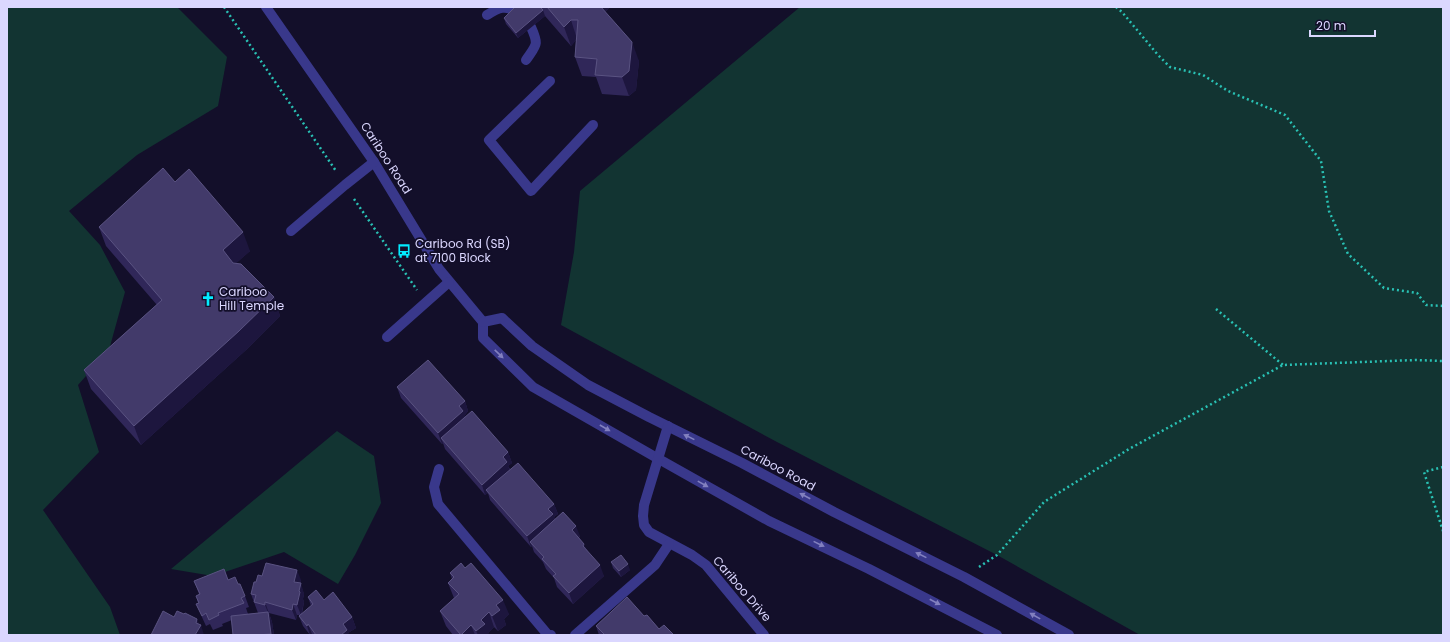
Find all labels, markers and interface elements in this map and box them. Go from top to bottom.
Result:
scale bar [1310,12,1375,38]
text: 20 m [1316,17,1346,34]
street label: Cariboo Road [357,118,416,197]
place label: Cariboo Rd (SB) at 7100 Block [415,235,510,266]
bus stop icon: Cariboo Rd (SB) at 7100 Block [396,243,412,259]
place label: Cariboo Hill Temple [219,283,284,314]
church icon: Cariboo Hill Temple [200,291,216,307]
one-way arrow [494,349,504,359]
one-way arrow [599,424,611,431]
one-way arrow [683,434,695,440]
street label: Cariboo Road [738,441,819,494]
one-way arrow [697,481,709,488]
one-way arrow [799,493,810,499]
one-way arrow [813,541,824,547]
street label: Cariboo Drive [709,552,776,625]
one-way arrow [915,552,926,558]
one-way arrow [929,599,941,606]
one-way arrow [1029,613,1041,620]

